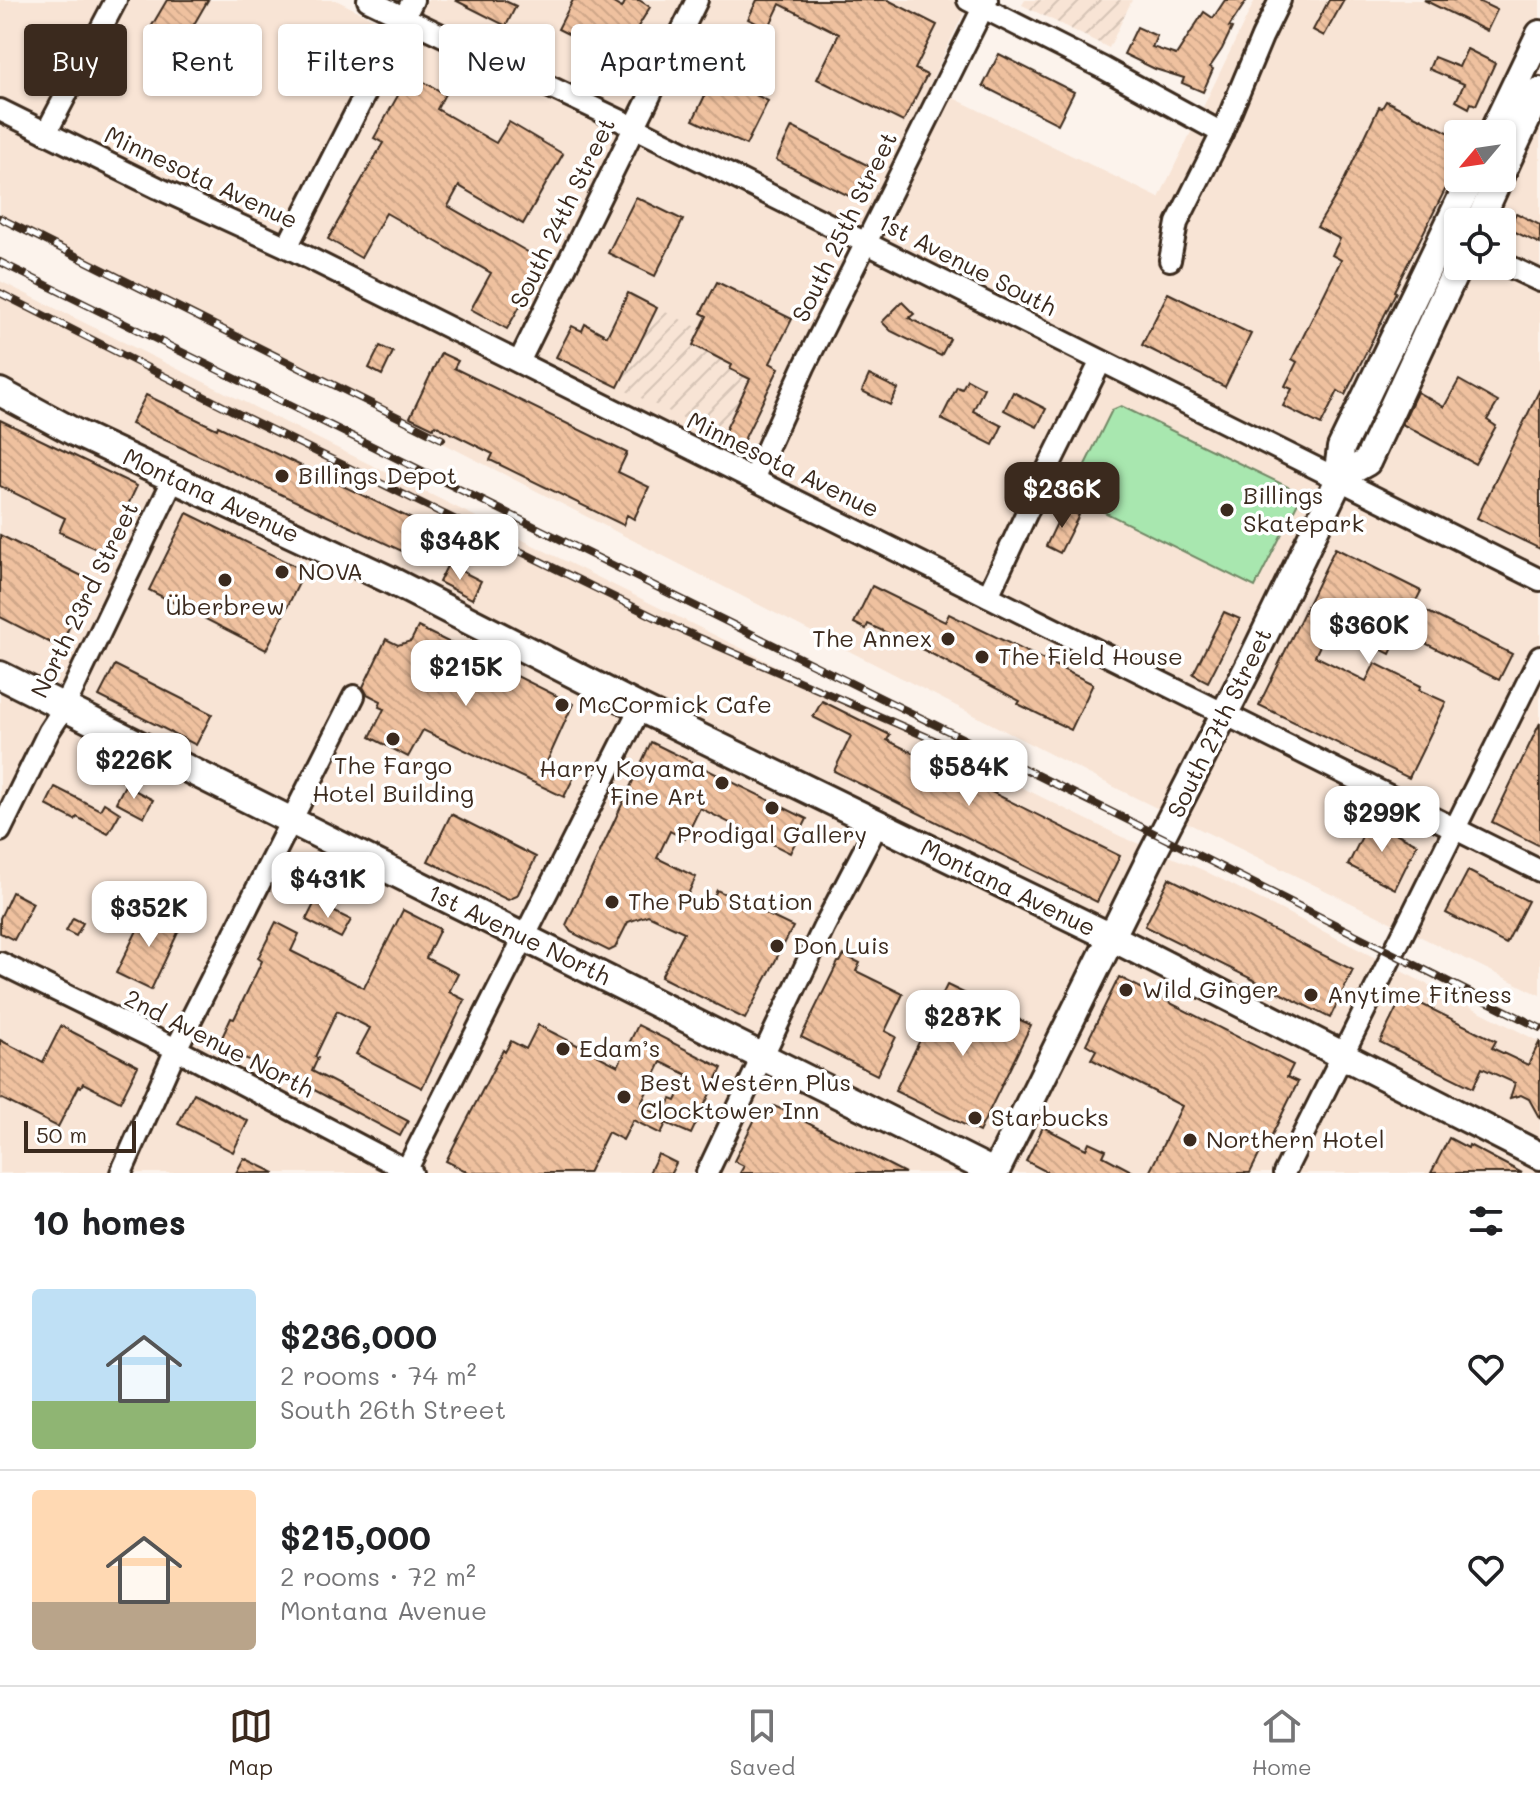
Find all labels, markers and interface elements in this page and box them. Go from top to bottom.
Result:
chip: Buy [24,24,127,96]
chip: Rent [143,24,262,96]
chip: Filters [278,24,423,96]
chip: New [439,24,555,96]
chip: Apartment [571,24,775,96]
street label: South 24th Street [502,112,621,313]
street label: Minnesota Avenue [100,118,303,235]
north arrow [1444,120,1516,192]
map controls [1444,120,1516,280]
street label: South 25th Street [784,126,903,327]
street label: 1st Avenue South [873,205,1062,322]
button: locate [1444,208,1516,280]
street label: Minnesota Avenue [682,404,885,524]
street label: Montana Avenue [118,440,305,549]
place label: Billings Depot [298,459,457,490]
pin: $236K [1006,462,1118,530]
marker: Billings Depot [273,467,291,485]
text: $236K [1022,471,1102,505]
place label: Billings Skatepark [1243,479,1364,538]
street label: North 23rd Street [23,496,145,703]
marker: Billings Skatepark [1218,501,1236,519]
pin: $348K [404,514,516,582]
text: $348K [419,523,501,557]
place label: NOVA [298,555,363,586]
marker: NOVA [273,563,291,581]
marker: Überbrew [216,571,234,589]
place label: Überbrew [165,590,285,621]
pin: $360K [1313,598,1425,666]
text: $360K [1328,607,1410,641]
place label: The Annex [812,622,932,653]
street label: South 27th Street [1159,622,1278,822]
marker: The Annex [939,630,957,648]
pin: $215K [410,640,522,708]
place label: The Field House [998,640,1183,671]
marker: The Field House [973,648,991,666]
text: $215K [429,649,503,683]
place label: McCormick Cafe [578,688,772,719]
marker: McCormick Cafe [553,696,571,714]
marker: The Fargo Hotel Building [384,730,402,748]
pin: $226K [78,733,190,801]
pin: $584K [913,740,1025,808]
text: $226K [95,742,173,776]
place label: The Fargo Hotel Building [312,749,474,808]
text: $584K [929,749,1009,783]
place label: Harry Koyama Fine Art [539,752,706,811]
marker: Harry Koyama Fine Art [713,774,731,792]
pin: $299K [1326,786,1438,854]
text: $299K [1343,795,1421,829]
marker: Prodigal Gallery [763,799,781,817]
place label: Prodigal Gallery [677,818,867,849]
street label: Montana Avenue [916,831,1101,942]
pin: $431K [272,852,384,920]
text: $431K [290,861,366,895]
street label: 1st Avenue North [423,876,616,991]
pin: $352K [93,881,205,949]
place label: The Pub Station [628,885,813,916]
text: $352K [110,890,188,924]
marker: The Pub Station [603,893,621,911]
place label: Don Luis [793,929,889,960]
marker: Don Luis [768,937,786,955]
place label: Wild Ginger [1142,973,1279,1004]
place label: Anytime Fitness [1327,978,1512,1009]
marker: Wild Ginger [1117,981,1135,999]
street label: 2nd Avenue North [120,982,320,1104]
marker: Anytime Fitness [1302,986,1320,1004]
pin: $287K [907,990,1019,1058]
text: $287K [924,999,1002,1033]
place label: Edam’s [579,1032,660,1063]
marker: Edam’s [554,1040,572,1058]
place label: Best Western Plus Clocktower Inn [640,1066,851,1125]
marker: Best Western Plus Clocktower Inn [615,1088,633,1106]
place label: Starbucks [991,1101,1109,1132]
marker: Starbucks [966,1109,984,1127]
scale bar [24,1117,136,1153]
text: 50 m [36,1120,87,1149]
place label: Northern Hotel [1206,1123,1385,1154]
marker: Northern Hotel [1181,1131,1199,1149]
text: 10 homes [32,1199,186,1244]
icon: filters [1464,1199,1508,1243]
text: $236,000 [280,1313,437,1358]
icon: home [96,1321,192,1417]
icon: heart [1464,1347,1508,1391]
text: 2 rooms · 74 m² [280,1358,477,1392]
text: South 26th Street [280,1392,506,1426]
text: $215,000 [280,1514,431,1559]
icon: home [96,1522,192,1618]
icon: heart [1464,1548,1508,1592]
text: 2 rooms · 72 m² [280,1559,476,1593]
text: Montana Avenue [280,1593,487,1627]
tab: Map [228,1704,273,1781]
tab: Saved [730,1704,795,1781]
tab: Home [1252,1704,1312,1781]

